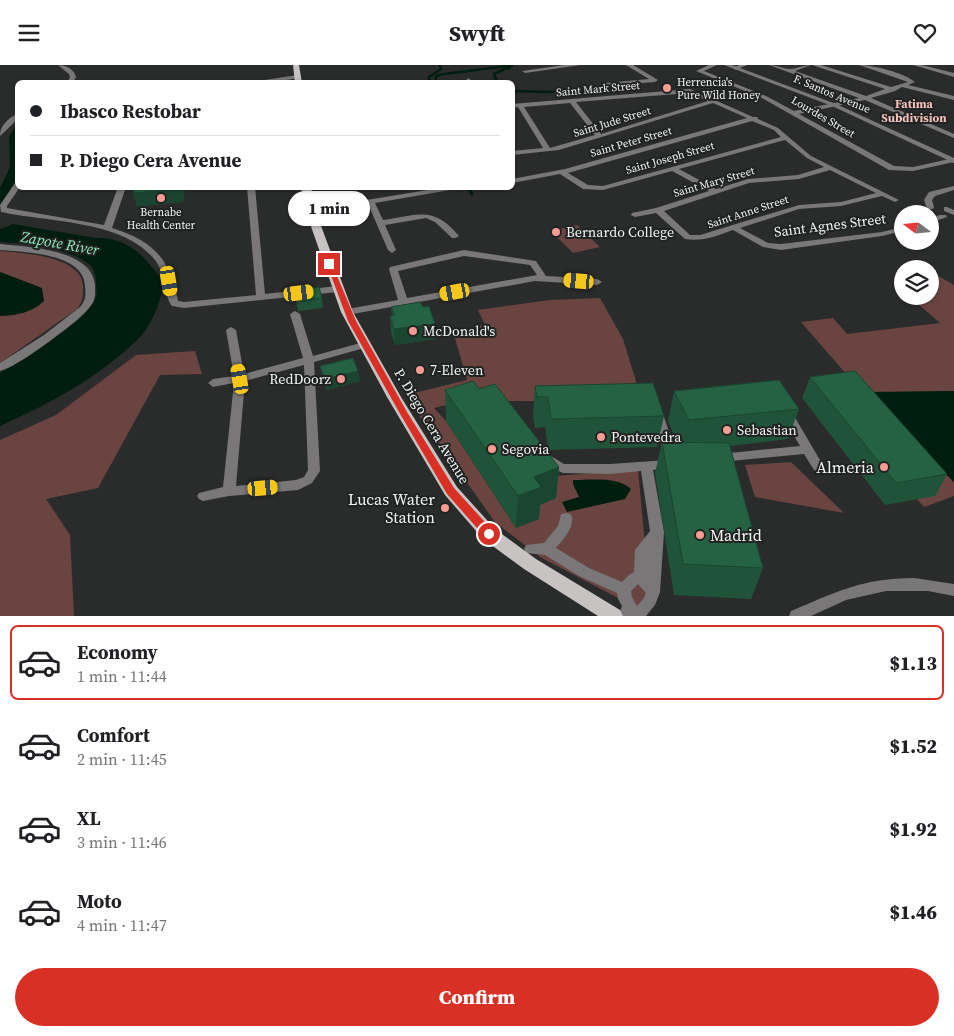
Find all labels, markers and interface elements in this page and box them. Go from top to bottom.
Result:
text: Swyft [449,18,505,48]
icon: menu [15,19,43,47]
icon: heart [911,19,939,47]
street label: F. Santos Avenue [791,71,873,117]
place label: Herrencia's Pure Wild Honey [677,75,761,103]
street label: Saint Mark Street [555,78,641,100]
marker: Herrencia's Pure Wild Honey [661,82,673,94]
street label: Lourdes Street [788,93,858,141]
district label: Fatima Subdivision [881,96,947,126]
text: Ibasco Restobar [60,98,201,124]
street label: Saint Jude Street [571,103,653,141]
street label: Saint Peter Street [589,123,674,161]
street label: Saint Joseph Street [624,138,716,178]
text: P. Diego Cera Avenue [60,147,242,173]
street label: Saint Mary Street [672,163,757,201]
callout: 1 min [288,191,370,227]
marker: Bernabe Health Center [155,192,167,204]
street label: Saint Anne Street [705,192,791,232]
text: 1 min [308,197,350,219]
place label: Bernabe Health Center [127,205,196,233]
north arrow [894,205,939,250]
map controls [894,205,939,305]
street label: Saint Agnes Street [773,208,887,242]
place label: Bernardo College [566,222,674,242]
water label: Zapote River [18,226,102,260]
marker: Bernardo College [550,226,562,238]
route end [318,253,340,275]
button: layers [894,260,939,305]
car [159,265,178,297]
car [563,272,594,290]
car [438,282,471,302]
car [283,284,314,302]
place label: McDonald's [423,321,495,341]
marker: McDonald's [407,325,419,337]
place label: 7-Eleven [430,360,484,380]
car [230,363,249,395]
street label: P. Diego Cera Avenue [390,364,474,488]
marker: 7-Eleven [414,364,426,376]
place label: RedDoorz [269,369,332,389]
marker: RedDoorz [335,373,347,385]
place label: Sebastian [737,420,797,440]
marker: Sebastian [721,424,733,436]
place label: Pontevedra [611,427,682,447]
marker: Pontevedra [595,431,607,443]
place label: Segovia [502,439,550,459]
marker: Segovia [486,443,498,455]
place label: Almeria [816,456,875,478]
marker: Almeria [878,461,890,473]
car [247,479,278,497]
place label: Lucas Water Station [348,488,435,528]
marker: Lucas Water Station [439,502,451,514]
route start [478,523,500,545]
place label: Madrid [710,524,762,546]
marker: Madrid [694,529,706,541]
text: Economy [77,639,158,665]
icon: car [17,640,62,685]
text: $1.13 [889,650,937,676]
text: 1 min · 11:44 [77,665,167,687]
text: Comfort [77,722,150,748]
icon: car [17,723,62,768]
text: $1.52 [889,733,937,759]
text: 2 min · 11:45 [77,748,167,770]
text: XL [77,805,100,831]
icon: car [17,806,62,851]
text: $1.92 [889,816,937,842]
text: 3 min · 11:46 [77,831,167,853]
text: Moto [77,888,122,914]
icon: car [17,889,62,934]
text: $1.46 [889,899,937,925]
text: 4 min · 11:47 [77,914,167,936]
button: Confirm [15,968,939,1026]

